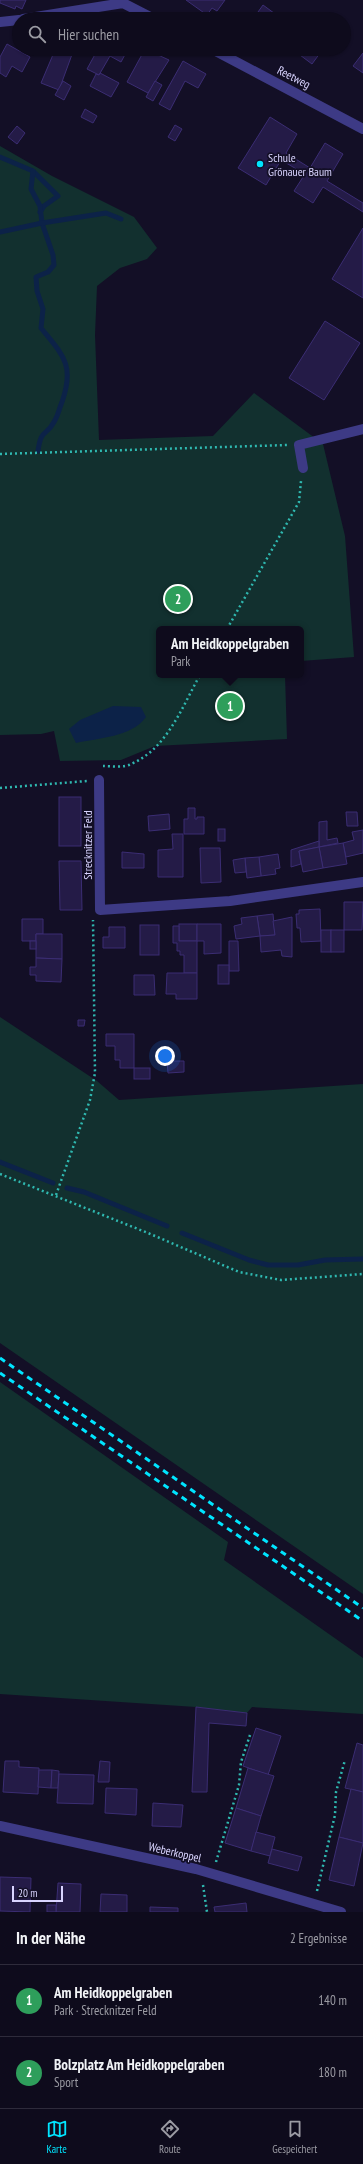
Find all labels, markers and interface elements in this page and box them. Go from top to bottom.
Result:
search box [12,12,351,56]
icon: search [26,23,48,45]
text: Hier suchen [58,25,119,44]
street label: Reetweg [275,62,313,92]
place label: Schule Grönauer Baum [268,150,332,179]
marker: Schule Grönauer Baum [255,159,265,169]
pin: 2 [165,584,191,614]
popup [156,626,304,678]
text: Am Heidkoppelgraben [171,634,289,653]
text: Park [171,653,190,670]
pin: 1 [217,691,243,721]
street label: Strecknitzer Feld [80,810,95,880]
your location [155,1046,175,1066]
street label: Weberkoppel [147,1839,203,1865]
scale bar [12,1884,63,1903]
text: 20 m [18,1886,37,1900]
text: In der Nähe [16,1927,86,1949]
text: 2 Ergebnisse [290,1930,347,1947]
text: Am Heidkoppelgraben [54,1983,172,2002]
text: 1 [26,1992,32,2009]
text: 140 m [318,1992,347,2009]
text: Park · Strecknitzer Feld [54,2002,157,2019]
text: Bolzplatz Am Heidkoppelgraben [54,2055,224,2074]
text: 2 [26,2064,32,2081]
text: 180 m [318,2064,347,2081]
text: Sport [54,2074,78,2091]
tab: Karte [46,2118,68,2156]
tab: Route [159,2118,181,2156]
tab: Gespeichert [272,2118,317,2156]

